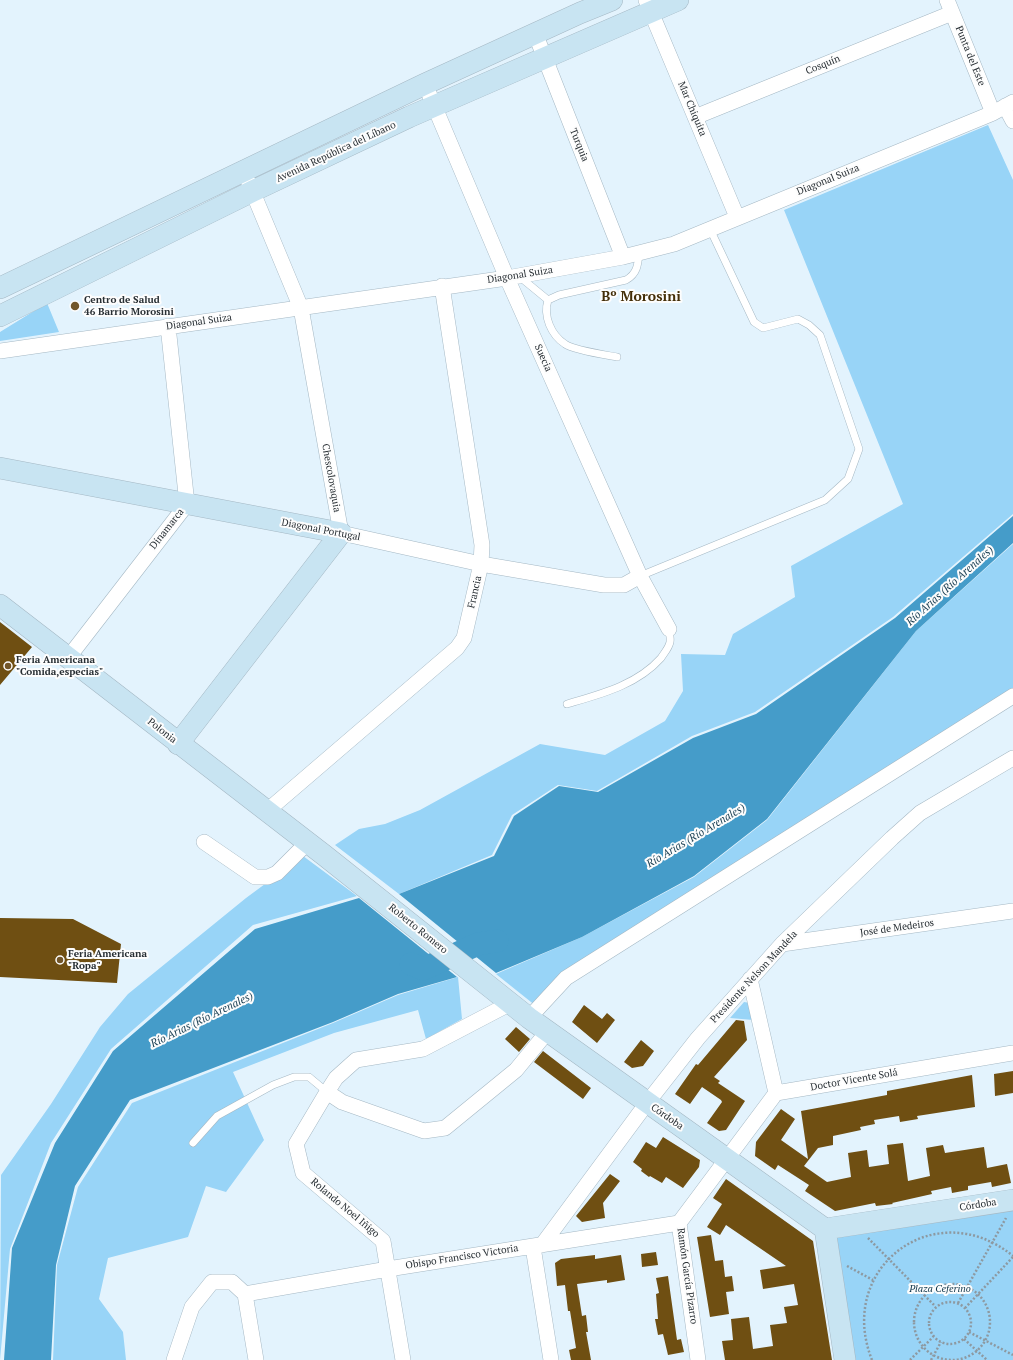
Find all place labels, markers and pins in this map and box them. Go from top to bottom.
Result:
place label: Centro de Salud 46 Barrio Morosini [84,294,174,318]
marker: Centro de Salud 46 Barrio Morosini [69,300,81,312]
place label: Feria Americana "Comida,especias" [16,654,103,678]
marker: Feria Americana "Comida,especias" [3,661,13,671]
place label: Feria Americana "Ropa" [68,948,147,972]
marker: Feria Americana "Ropa" [55,955,65,965]

